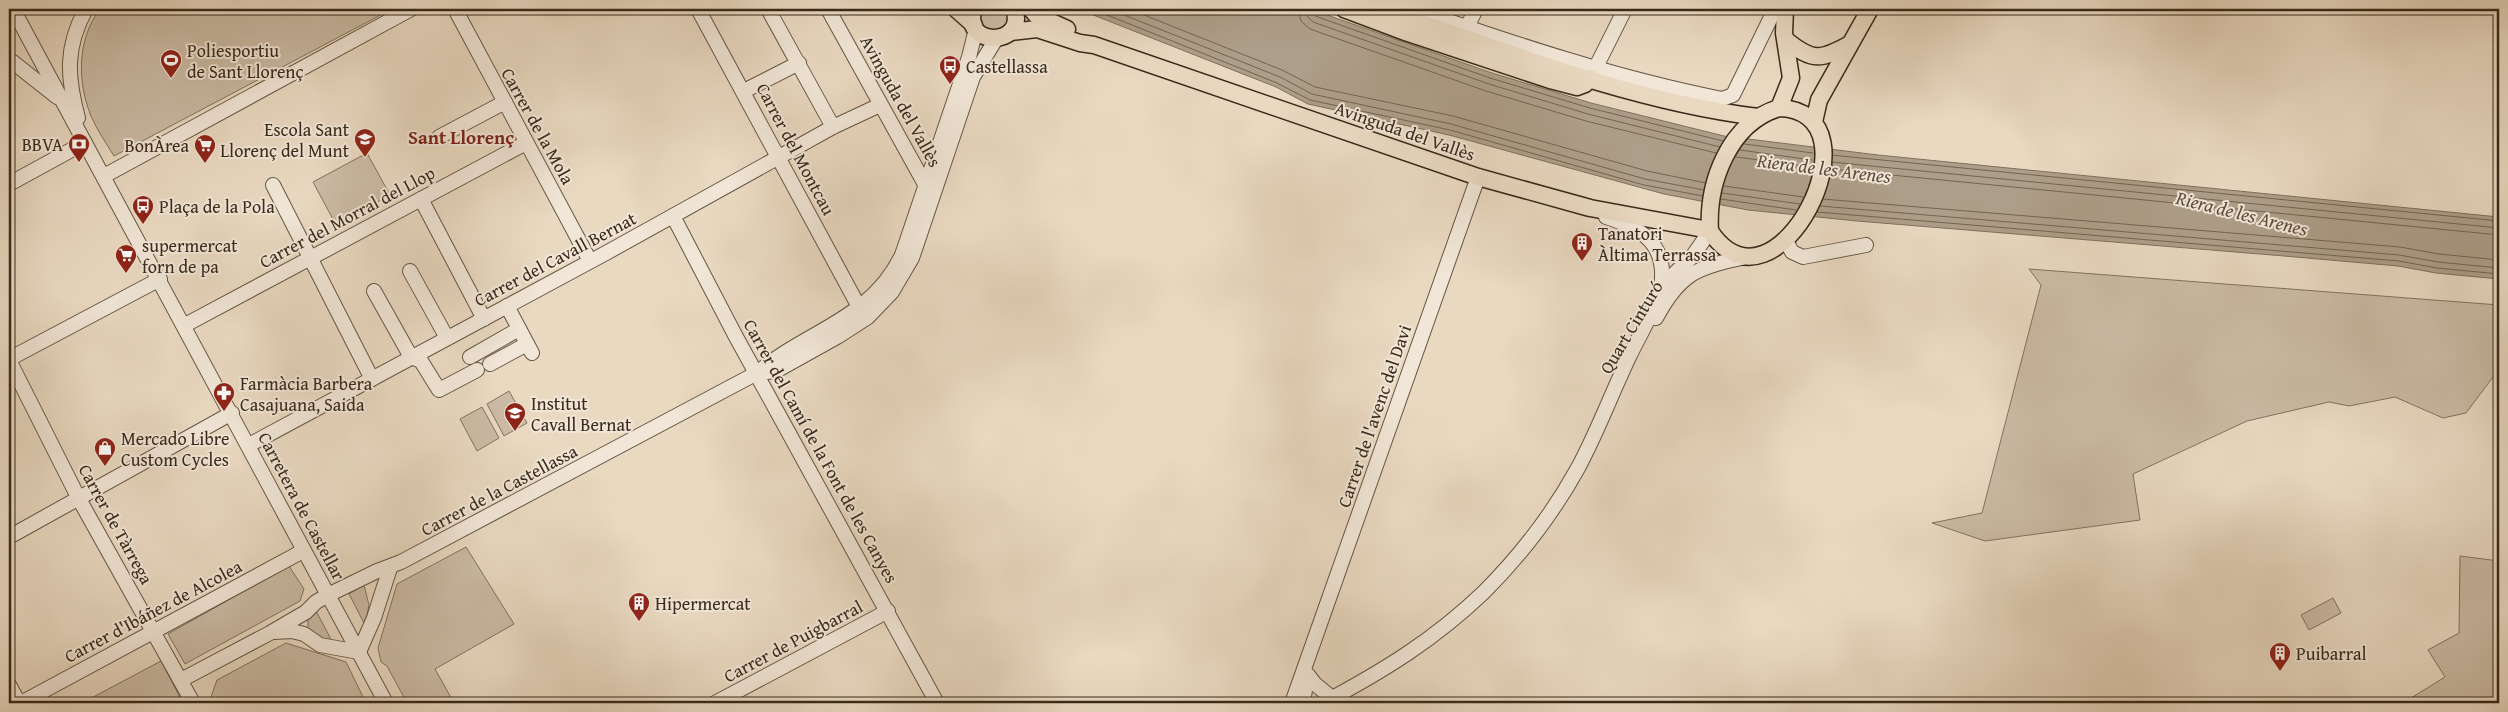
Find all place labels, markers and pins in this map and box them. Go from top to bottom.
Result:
place label: Poliesportiu de Sant Llorenç [187,37,303,85]
sports icon: Poliesportiu de Sant Llorenç [159,48,183,79]
place label: Castellassa [966,53,1048,80]
bus stop icon: Castellassa [938,54,962,85]
place label: Escola Sant Llorenç del Munt [220,116,350,164]
school or university icon: Escola Sant Llorenç del Munt [353,127,377,158]
place label: BBVA [22,131,63,158]
bank icon: BBVA [67,132,91,163]
place label: BonÀrea [124,132,189,159]
supermarket icon: BonÀrea [193,133,217,164]
place label: Plaça de la Pola [159,193,275,220]
bus stop icon: Plaça de la Pola [131,194,155,225]
place label: Tanatori Àltima Terrassa [1598,220,1717,268]
building icon: Tanatori Àltima Terrassa [1570,231,1594,262]
place label: supermercat forn de pa [142,232,238,280]
supermarket icon: supermercat forn de pa [114,243,138,274]
place label: Farmàcia Barbera Casajuana, Saida [240,370,373,418]
pharmacy icon: Farmàcia Barbera Casajuana, Saida [212,381,236,412]
place label: Institut Cavall Bernat [531,390,632,438]
school or university icon: Institut Cavall Bernat [503,401,527,432]
place label: Mercado Libre Custom Cycles [121,425,229,473]
shop icon: Mercado Libre Custom Cycles [93,436,117,467]
place label: Hipermercat [655,590,751,617]
building icon: Hipermercat [627,591,651,622]
place label: Puibarral [2296,640,2367,667]
building icon: Puibarral [2268,641,2292,672]

